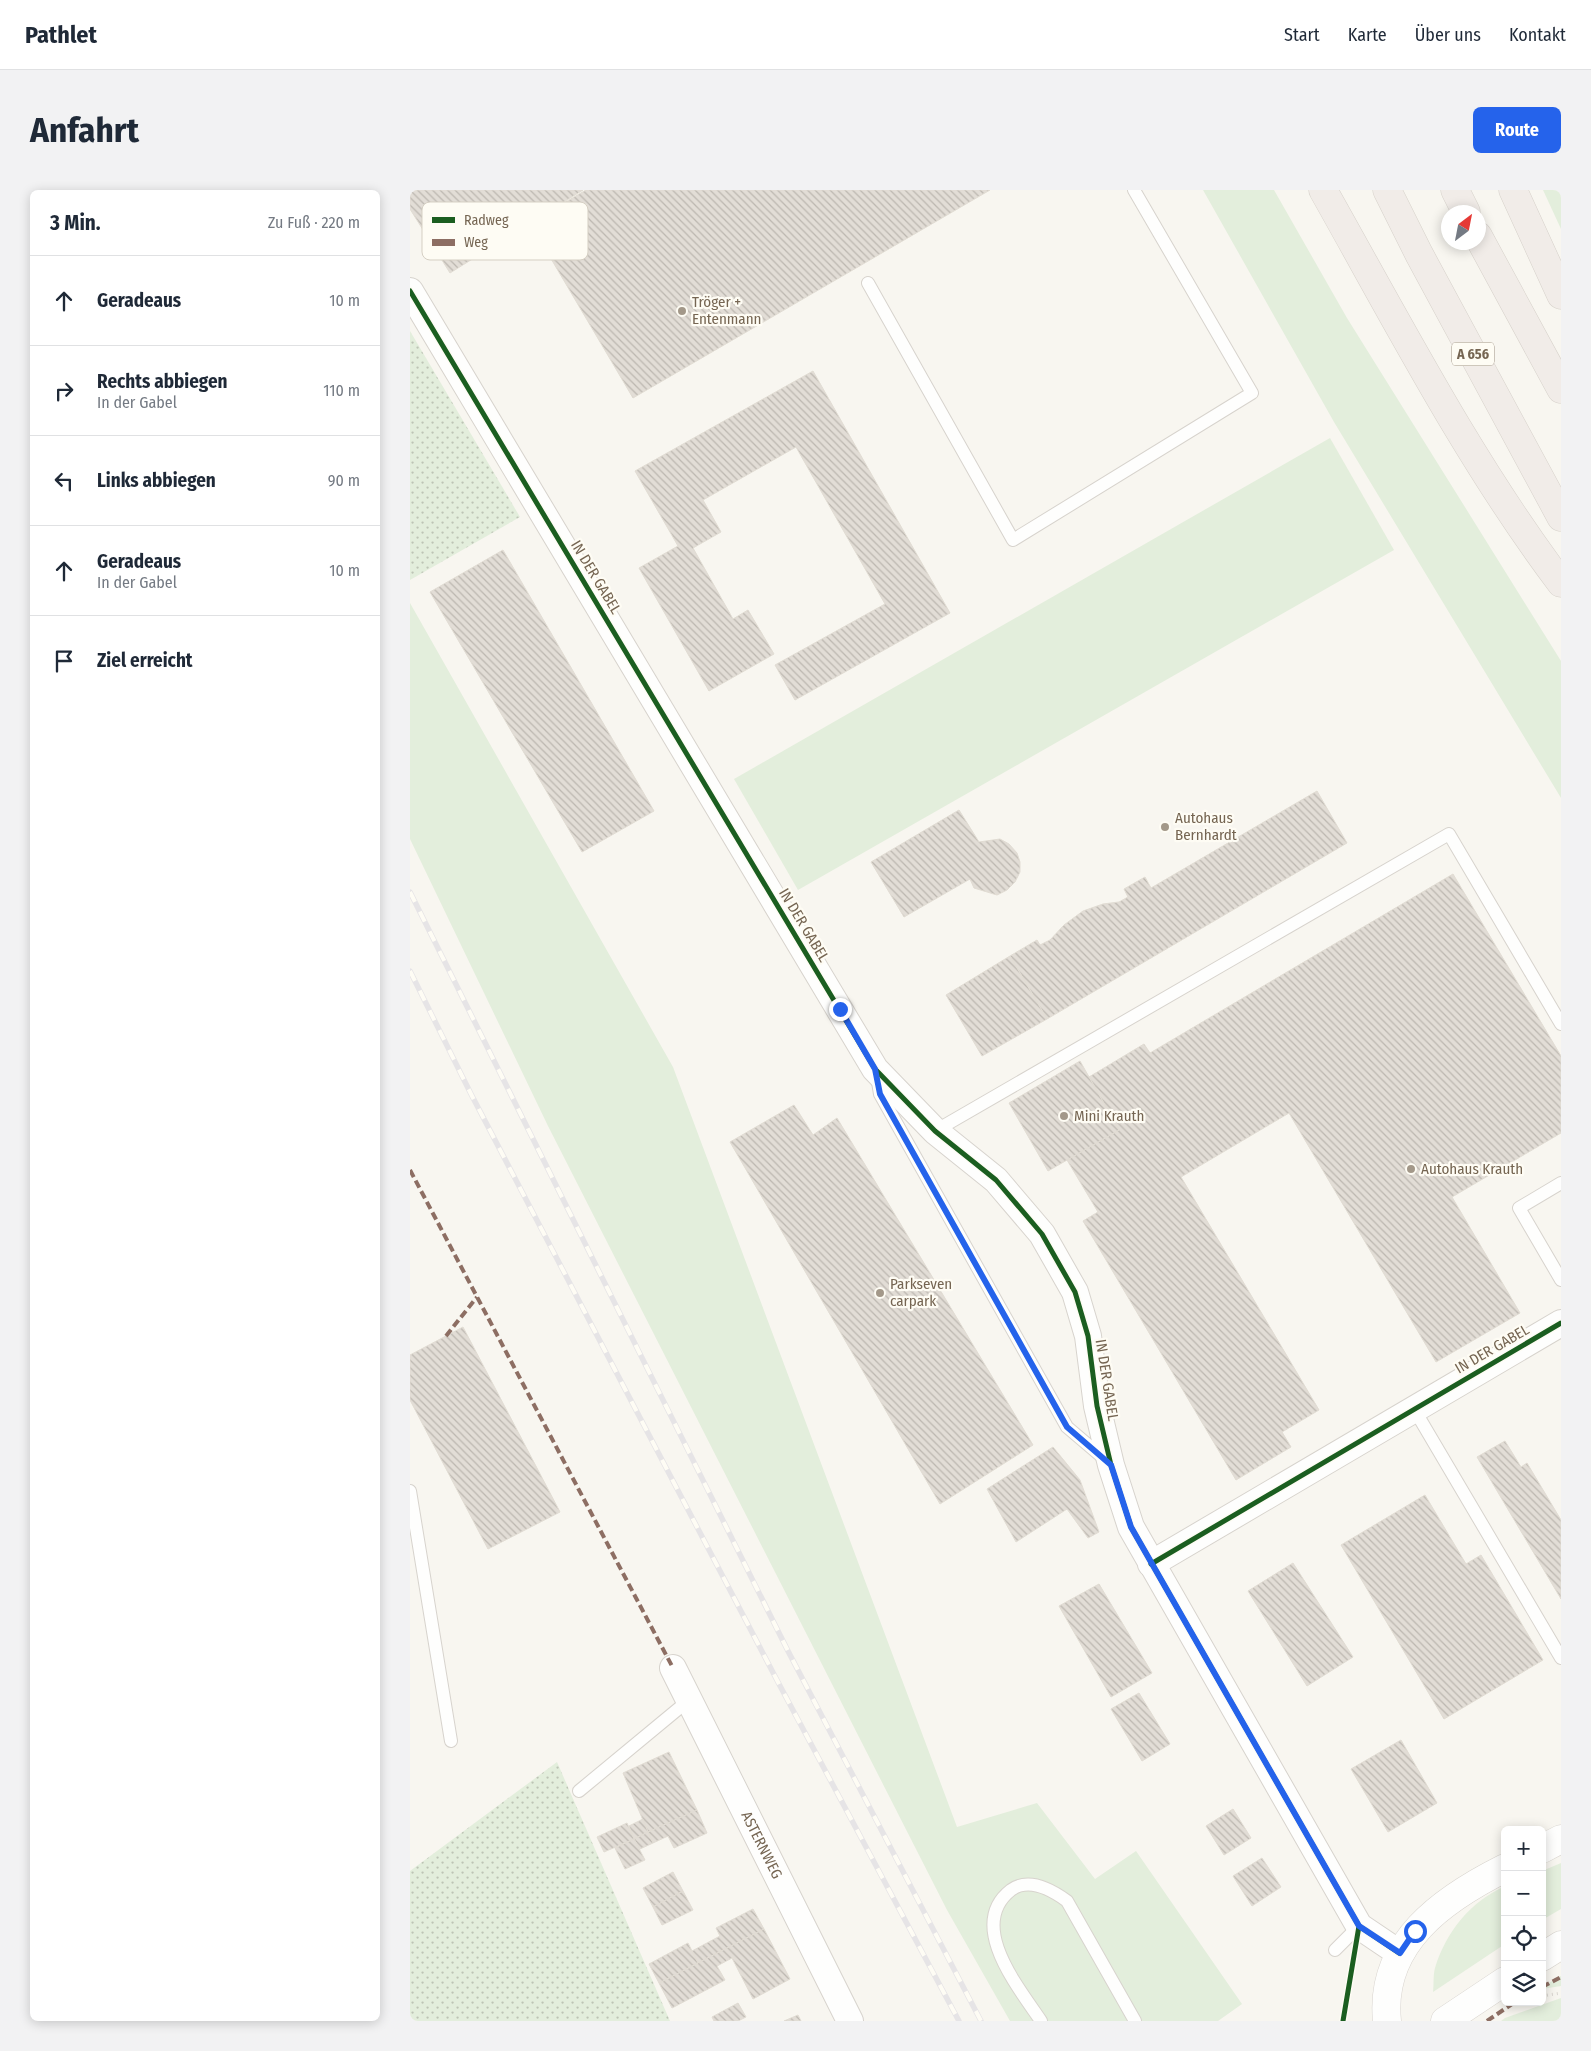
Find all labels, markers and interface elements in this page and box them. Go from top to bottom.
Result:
text: Pathlet [25,21,97,49]
text: Start [1284,24,1320,46]
text: Karte [1348,24,1387,46]
text: Über uns [1415,24,1481,46]
text: Kontakt [1509,24,1566,46]
button: Route [1473,107,1561,153]
text: Anfahrt [30,109,139,151]
legend [422,202,588,260]
north arrow [1441,205,1486,250]
text: 3 Min. [50,210,101,236]
text: Radweg [464,212,509,229]
text: Zu Fuß · 220 m [268,213,360,232]
text: Weg [464,234,488,251]
icon: ahead [50,287,78,315]
text: Geradeaus [97,289,181,312]
text: 10 m [329,291,360,310]
place label: Tröger + Entenmann [692,293,761,328]
marker: Tröger + Entenmann [676,305,688,317]
road number: A 656 [1452,342,1494,365]
text: Rechts abbiegen [97,370,227,393]
icon: right [50,377,78,405]
text: 110 m [323,381,360,400]
text: In der Gabel [97,393,177,412]
icon: left [50,467,78,495]
text: Links abbiegen [97,469,216,492]
text: 90 m [328,471,360,490]
street label: IN DER GABEL [567,537,625,617]
text: Geradeaus [97,550,181,573]
icon: ahead [50,557,78,585]
text: 10 m [329,561,360,580]
text: In der Gabel [97,573,177,592]
icon: arrive [50,647,78,675]
text: Ziel erreicht [97,649,193,672]
place label: Autohaus Bernhardt [1175,809,1237,844]
marker: Autohaus Bernhardt [1159,821,1171,833]
street label: IN DER GABEL [775,885,833,965]
route end [829,998,852,1021]
place label: Mini Krauth [1074,1107,1144,1125]
marker: Mini Krauth [1058,1110,1070,1122]
place label: Autohaus Krauth [1421,1160,1523,1178]
marker: Autohaus Krauth [1405,1163,1417,1175]
place label: Parkseven carpark [890,1275,952,1310]
marker: Parkseven carpark [874,1287,886,1299]
street label: IN DER GABEL [1452,1320,1532,1377]
street label: IN DER GABEL [1092,1338,1122,1422]
street label: ASTERNWEG [737,1808,786,1882]
map controls [1501,1826,1546,2006]
button: + [1501,1826,1546,1871]
button: − [1501,1871,1546,1916]
button: locate [1501,1916,1546,1961]
route start [1404,1920,1427,1943]
button: layers [1501,1961,1546,2006]

